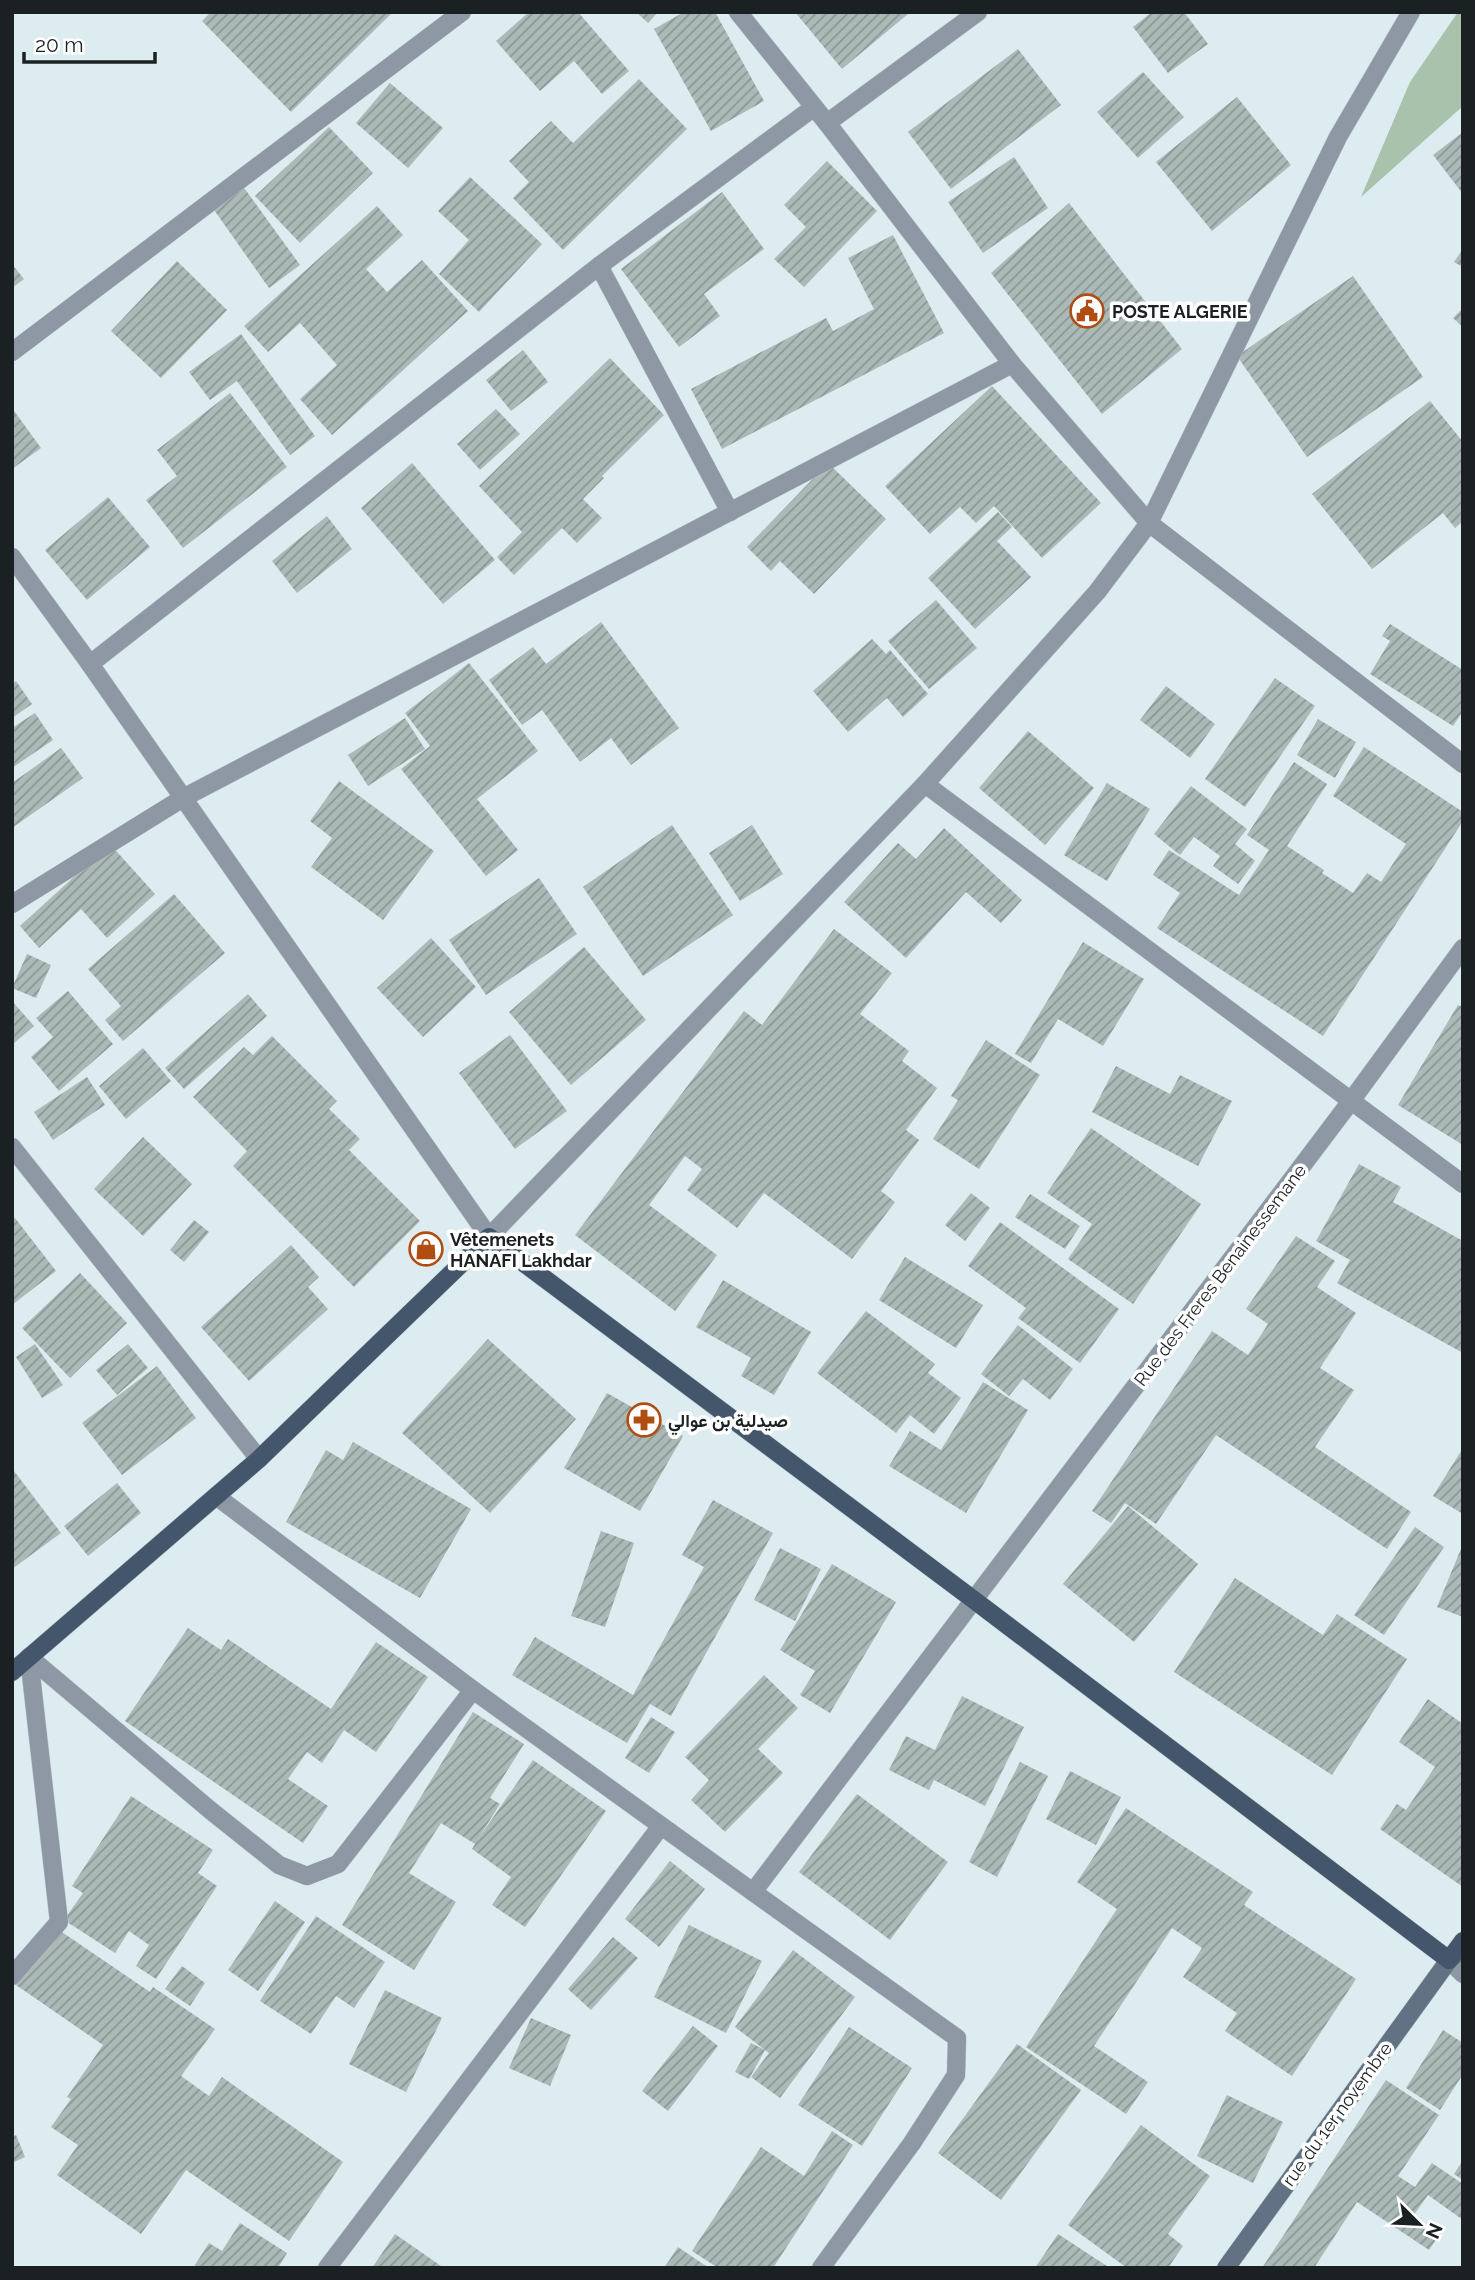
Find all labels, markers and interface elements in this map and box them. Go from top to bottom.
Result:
scale bar [24,21,156,65]
text: 20 m [35,32,83,57]
public building icon: POSTE ALGERIE [1068,292,1106,330]
place label: POSTE ALGERIE [1112,301,1248,322]
street label: Rue des Freres Benainessemane [1130,1160,1311,1390]
place label: Vêtemenets HANAFI Lakhdar [450,1229,592,1271]
shop icon: Vêtemenets HANAFI Lakhdar [407,1230,445,1268]
pharmacy icon: صيدلية بن عوالي [625,1401,663,1439]
place label: صيدلية بن عوالي [668,1410,788,1436]
street label: rue du 1er novembre [1278,2038,1396,2190]
north arrow [1384,2189,1454,2259]
text: N [1422,2220,1448,2242]

